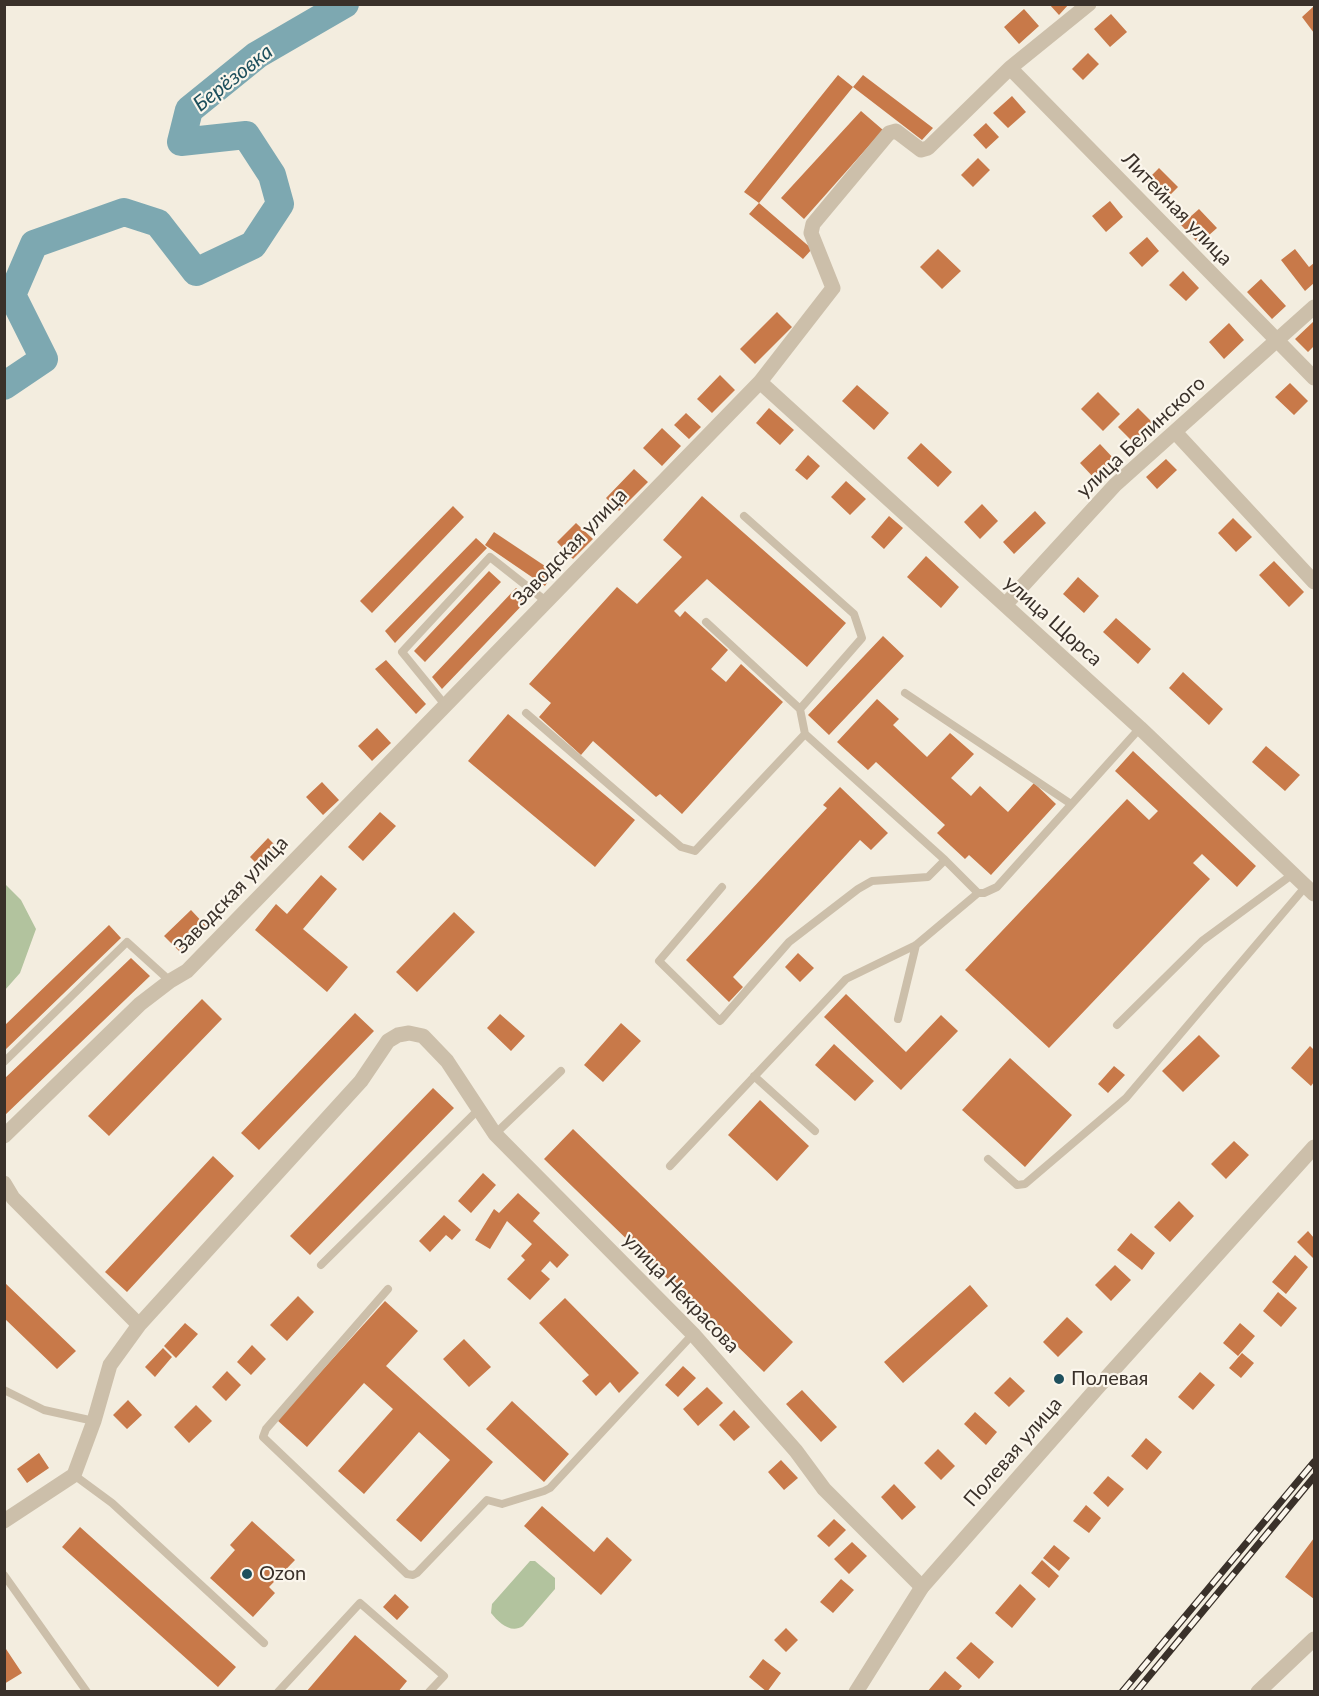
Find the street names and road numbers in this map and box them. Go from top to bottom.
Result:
street label: Литейная улица [1117,147,1237,271]
street label: улица Белинского [1072,371,1210,503]
street label: Заводская улица [508,483,632,611]
street label: улица Щорса [999,571,1107,671]
street label: Заводская улица [169,831,293,959]
street label: улица Некрасова [618,1228,744,1358]
street label: Полевая улица [959,1392,1067,1512]

